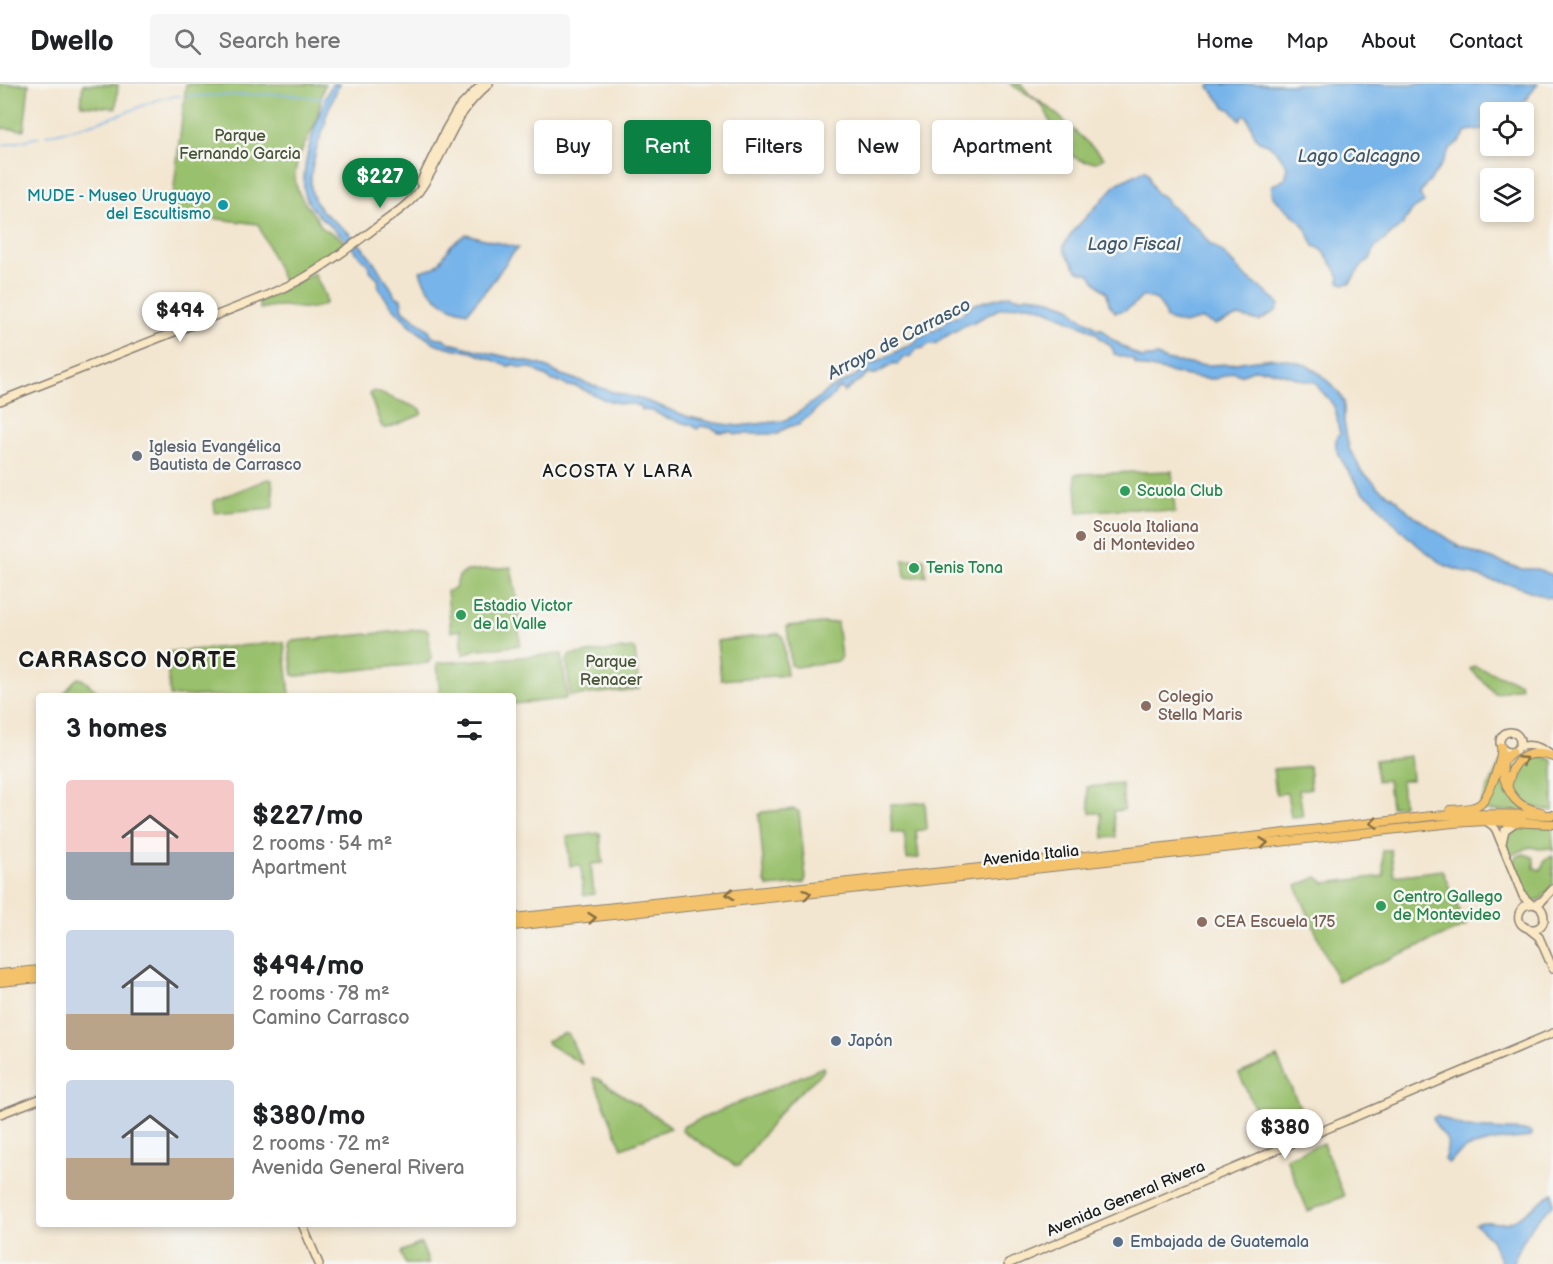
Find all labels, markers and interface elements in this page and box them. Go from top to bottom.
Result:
search box [150,14,570,68]
text: Dwello [30,25,114,58]
icon: search [171,25,204,58]
text: Search here [219,28,341,55]
text: Home [1196,29,1253,54]
text: Map [1286,29,1328,54]
text: About [1361,29,1416,54]
text: Contact [1449,29,1523,54]
map controls [1480,102,1534,222]
button: locate [1480,102,1534,156]
chip: Buy [534,120,612,174]
chip: Rent [624,120,711,174]
chip: Filters [723,120,824,174]
chip: New [836,120,920,174]
chip: Apartment [932,120,1073,174]
park label: Parque Fernando Garcia [179,127,301,164]
water label: Lago Calcagno [1298,146,1420,167]
pin: $227 [344,158,416,209]
text: $227 [356,165,404,189]
button: layers [1480,168,1534,222]
place label: MUDE - Museo Uruguayo del Escultismo [27,187,211,224]
marker: MUDE - Museo Uruguayo del Escultismo [216,198,230,212]
water label: Lago Fiscal [1088,234,1181,255]
pin: $494 [144,292,216,343]
water label: Arroyo de Carrasco [823,294,974,385]
text: $494 [156,299,204,323]
place label: Iglesia Evangélica Bautista de Carrasco [149,438,302,475]
marker: Iglesia Evangélica Bautista de Carrasco [130,449,144,463]
district label: ACOSTA Y LARA [542,461,694,482]
place label: Scuola Club [1137,482,1223,501]
marker: Scuola Club [1118,484,1132,498]
place label: Scuola Italiana di Montevideo [1093,518,1199,555]
marker: Scuola Italiana di Montevideo [1074,529,1088,543]
place label: Tenis Tona [926,559,1003,578]
marker: Tenis Tona [907,561,921,575]
place label: Estadio Victor de la Valle [473,597,572,634]
marker: Estadio Victor de la Valle [454,608,468,622]
district label: CARRASCO NORTE [19,647,237,674]
park label: Parque Renacer [580,653,643,690]
place label: Colegio Stella Maris [1158,688,1242,725]
marker: Colegio Stella Maris [1139,699,1153,713]
icon: filters [453,713,486,746]
text: 3 homes [66,714,167,745]
one-way arrow [1517,755,1527,767]
text: $227/mo [252,801,363,832]
icon: home [114,804,186,876]
one-way arrow [1369,816,1378,829]
text: 2 rooms · 54 m² [252,832,392,856]
one-way arrow [1260,837,1269,850]
street label: Avenida Italia [982,842,1080,870]
text: Apartment [252,856,347,880]
one-way arrow [725,887,734,900]
one-way arrow [802,888,811,901]
place label: Centro Gallego de Montevideo [1393,888,1503,925]
marker: Centro Gallego de Montevideo [1374,899,1388,913]
one-way arrow [588,912,597,925]
place label: CEA Escuela 175 [1214,913,1335,932]
marker: CEA Escuela 175 [1195,915,1209,929]
text: $494/mo [252,951,364,982]
icon: home [114,954,186,1026]
text: 2 rooms · 78 m² [252,982,390,1006]
text: Camino Carrasco [252,1006,410,1030]
place label: Japón [848,1032,893,1051]
marker: Japón [829,1034,843,1048]
text: $380/mo [252,1101,365,1132]
icon: home [114,1104,186,1176]
pin: $380 [1249,1109,1321,1160]
text: $380 [1260,1116,1310,1140]
text: 2 rooms · 72 m² [252,1132,390,1156]
text: Avenida General Rivera [252,1156,465,1180]
street label: Avenida General Rivera [1044,1157,1208,1241]
place label: Embajada de Guatemala [1130,1233,1309,1252]
marker: Embajada de Guatemala [1111,1235,1125,1249]

